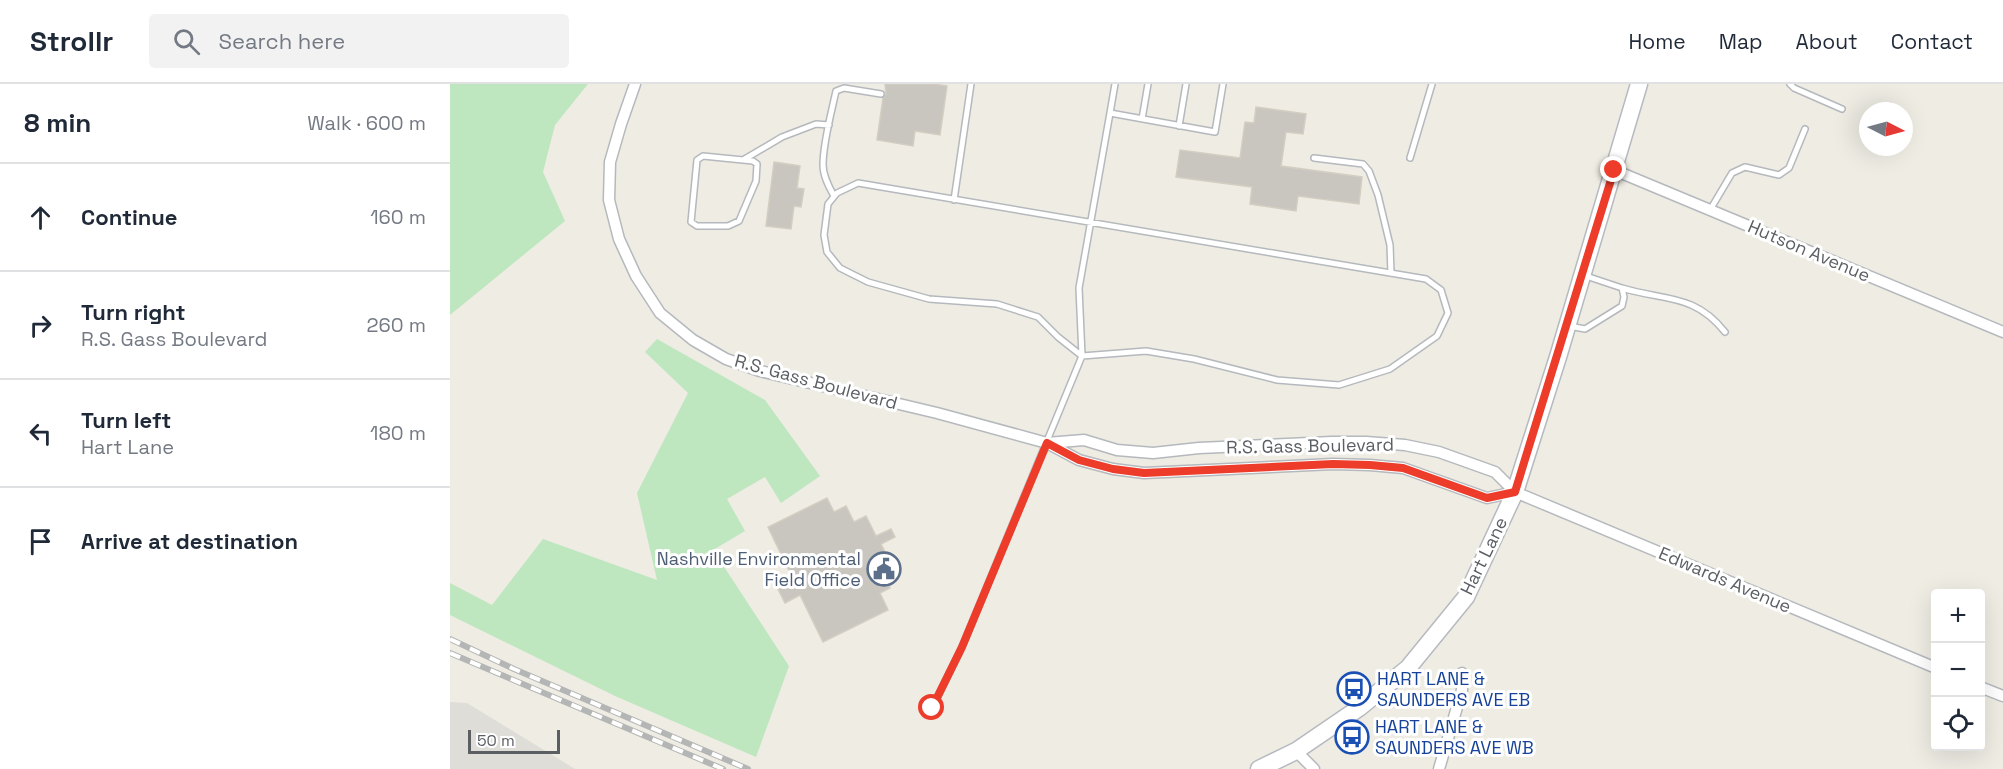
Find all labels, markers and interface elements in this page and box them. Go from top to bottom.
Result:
search box [149,14,569,68]
text: Strollr [30,23,113,59]
icon: search [170,25,203,58]
text: Search here [218,27,345,55]
text: Home [1628,28,1686,55]
text: Map [1719,28,1763,55]
text: About [1796,28,1858,55]
text: Contact [1891,28,1973,55]
north arrow [1859,102,1913,156]
text: 8 min [24,106,91,140]
text: Walk · 600 m [307,110,426,136]
route end [1600,156,1626,182]
icon: ahead [24,201,57,234]
text: Continue [81,203,177,231]
text: 160 m [370,204,426,230]
street label: Hutson Avenue [1745,214,1874,287]
text: Turn right [81,298,186,326]
icon: right [24,309,57,342]
text: 260 m [367,312,426,338]
text: R.S. Gass Boulevard [81,326,268,352]
street label: R.S. Gass Boulevard [732,349,900,414]
text: Turn left [81,406,171,434]
icon: left [24,417,57,450]
text: 180 m [370,420,426,446]
street label: R.S. Gass Boulevard [1226,433,1394,458]
text: Hart Lane [81,434,174,460]
street label: Hart Lane [1455,513,1512,598]
icon: arrive [24,525,57,558]
text: Arrive at destination [81,527,298,555]
street label: Edwards Avenue [1655,541,1795,618]
place label: Nashville Environmental Field Office [657,547,861,591]
public building icon: Nashville Environmental Field Office [866,551,902,587]
map controls [1931,589,1985,751]
button: + [1931,589,1985,643]
button: − [1931,643,1985,697]
place label: HART LANE & SAUNDERS AVE EB [1377,667,1530,711]
bus stop icon: HART LANE & SAUNDERS AVE EB [1336,671,1372,707]
route start [918,694,944,720]
button: locate [1931,697,1985,751]
place label: HART LANE & SAUNDERS AVE WB [1375,715,1534,759]
bus stop icon: HART LANE & SAUNDERS AVE WB [1334,719,1370,755]
scale bar [468,727,560,754]
text: 50 m [477,730,515,751]

